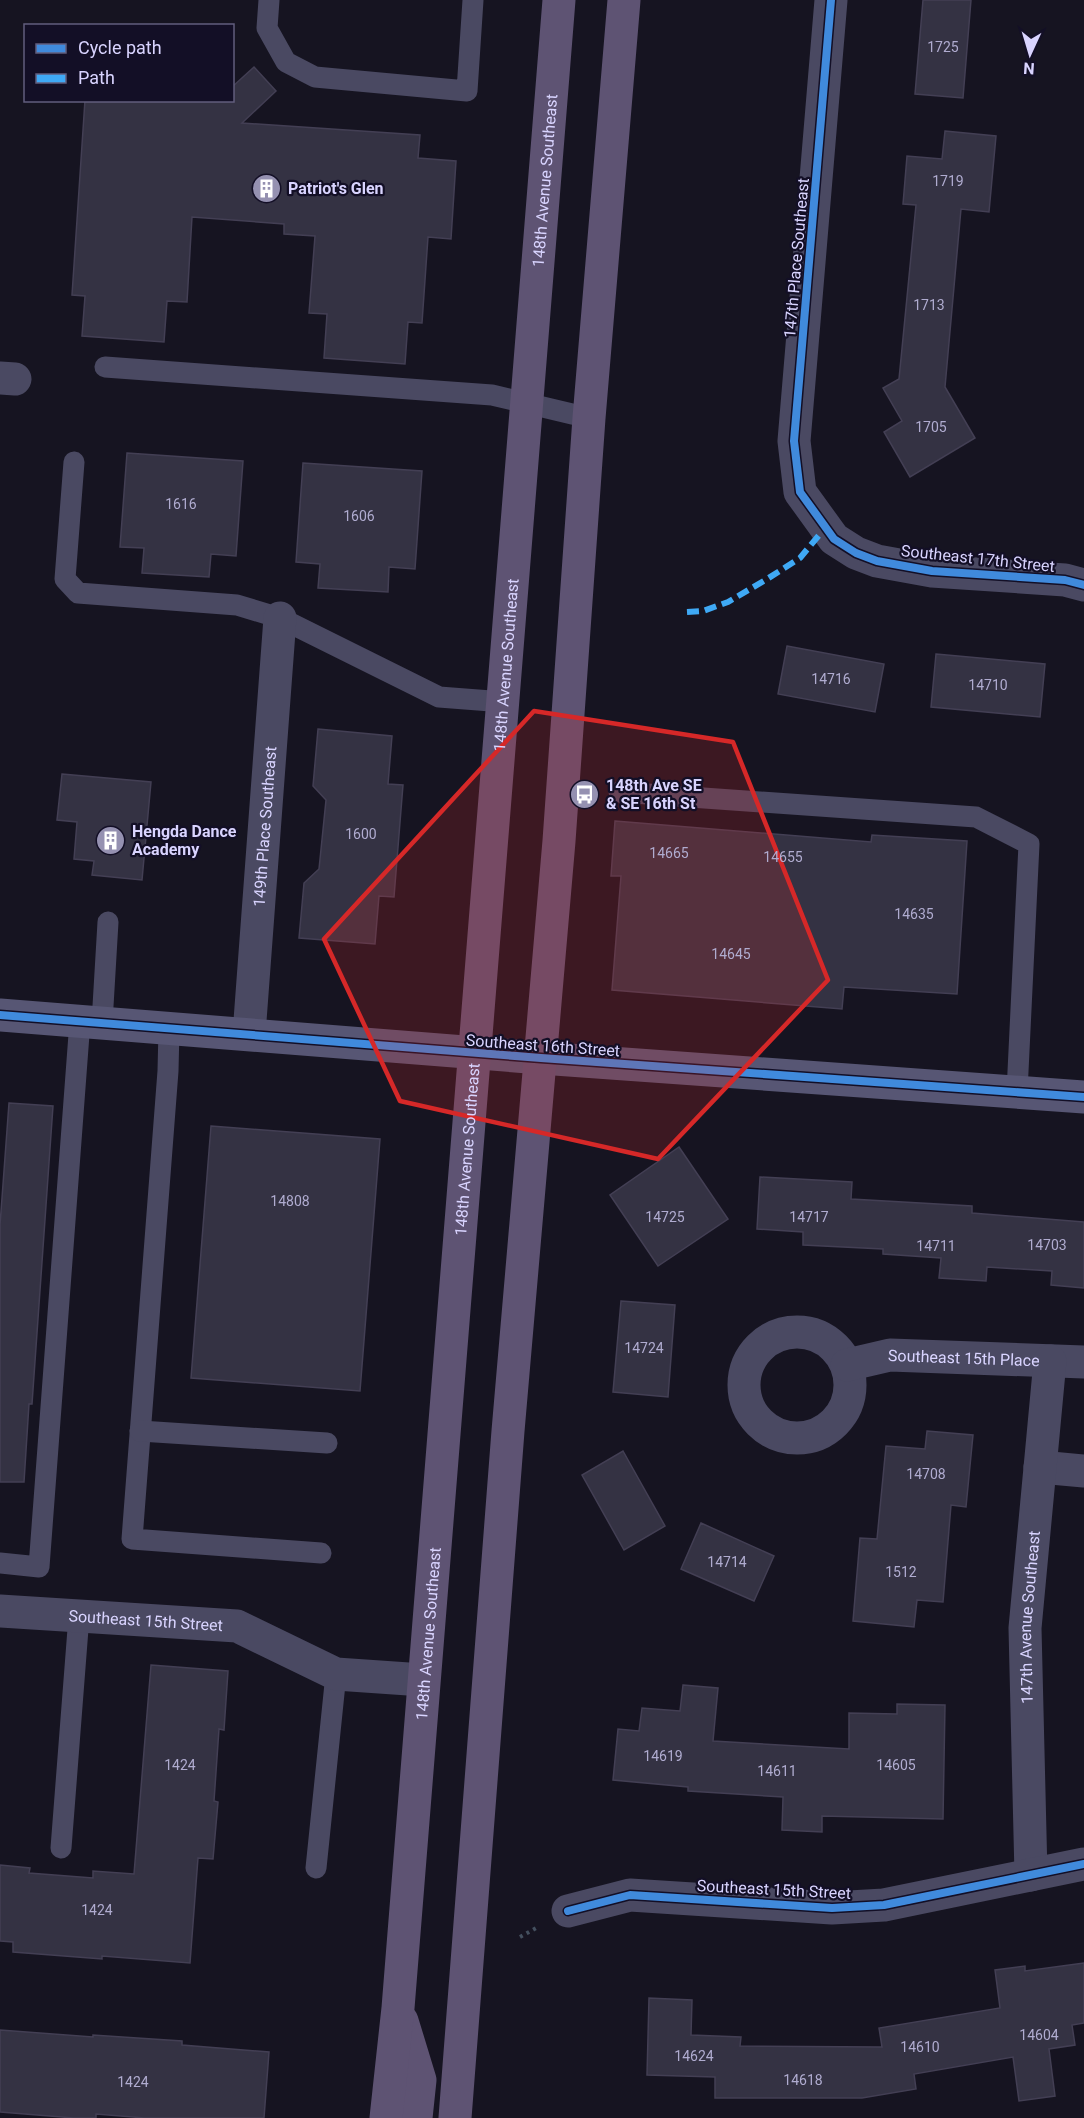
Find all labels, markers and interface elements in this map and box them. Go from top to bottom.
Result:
legend [24,24,234,102]
north arrow [1000,24,1060,84]
text: Cycle path [78,37,162,58]
house number: 1725 [927,39,959,55]
text: N [1023,59,1035,78]
text: Path [78,67,115,88]
street label: 148th Avenue Southeast [529,93,561,268]
building icon: Patriot's Glen [251,172,283,204]
house number: 1719 [932,173,964,189]
street label: 147th Place Southeast [780,177,813,339]
place label: Patriot's Glen [288,179,384,198]
house number: 1713 [913,297,945,313]
house number: 1705 [915,419,947,435]
house number: 1616 [165,496,197,512]
house number: 1606 [343,508,375,524]
street label: Southeast 17th Street [900,541,1056,576]
street label: 148th Avenue Southeast [490,578,523,752]
house number: 14716 [811,671,851,687]
house number: 14710 [968,677,1008,693]
street label: 149th Place Southeast [250,746,280,907]
place label: 148th Ave SE & SE 16th St [606,776,702,813]
bus stop icon: 148th Ave SE & SE 16th St [569,778,601,810]
place label: Hengda Dance Academy [132,822,237,859]
building icon: Hengda Dance Academy [95,824,127,856]
house number: 1600 [345,826,377,842]
house number: 14665 [649,845,689,861]
house number: 14655 [763,849,803,865]
house number: 14635 [894,906,934,922]
house number: 14645 [711,946,751,962]
street label: Southeast 16th Street [465,1031,621,1060]
street label: 148th Avenue Southeast [451,1062,484,1237]
house number: 14808 [270,1193,310,1209]
house number: 14725 [645,1209,685,1225]
house number: 14717 [789,1209,829,1225]
house number: 14703 [1027,1237,1067,1253]
house number: 14711 [916,1238,956,1254]
house number: 14724 [624,1340,664,1356]
street label: Southeast 15th Place [888,1346,1040,1370]
house number: 14708 [906,1466,946,1482]
street label: 147th Avenue Southeast [1016,1530,1044,1704]
street label: 148th Avenue Southeast [412,1547,445,1721]
house number: 14714 [707,1554,747,1570]
house number: 1512 [885,1564,917,1580]
street label: Southeast 15th Street [68,1606,223,1635]
house number: 14619 [643,1748,683,1764]
house number: 1424 [164,1757,196,1773]
house number: 14605 [876,1757,916,1773]
house number: 14611 [757,1763,797,1779]
street label: Southeast 15th Street [696,1876,852,1903]
house number: 1424 [81,1902,113,1918]
house number: 14604 [1019,2027,1059,2043]
house number: 14610 [900,2039,940,2055]
house number: 14624 [674,2048,714,2064]
house number: 14618 [783,2072,823,2088]
house number: 1424 [117,2074,149,2090]

